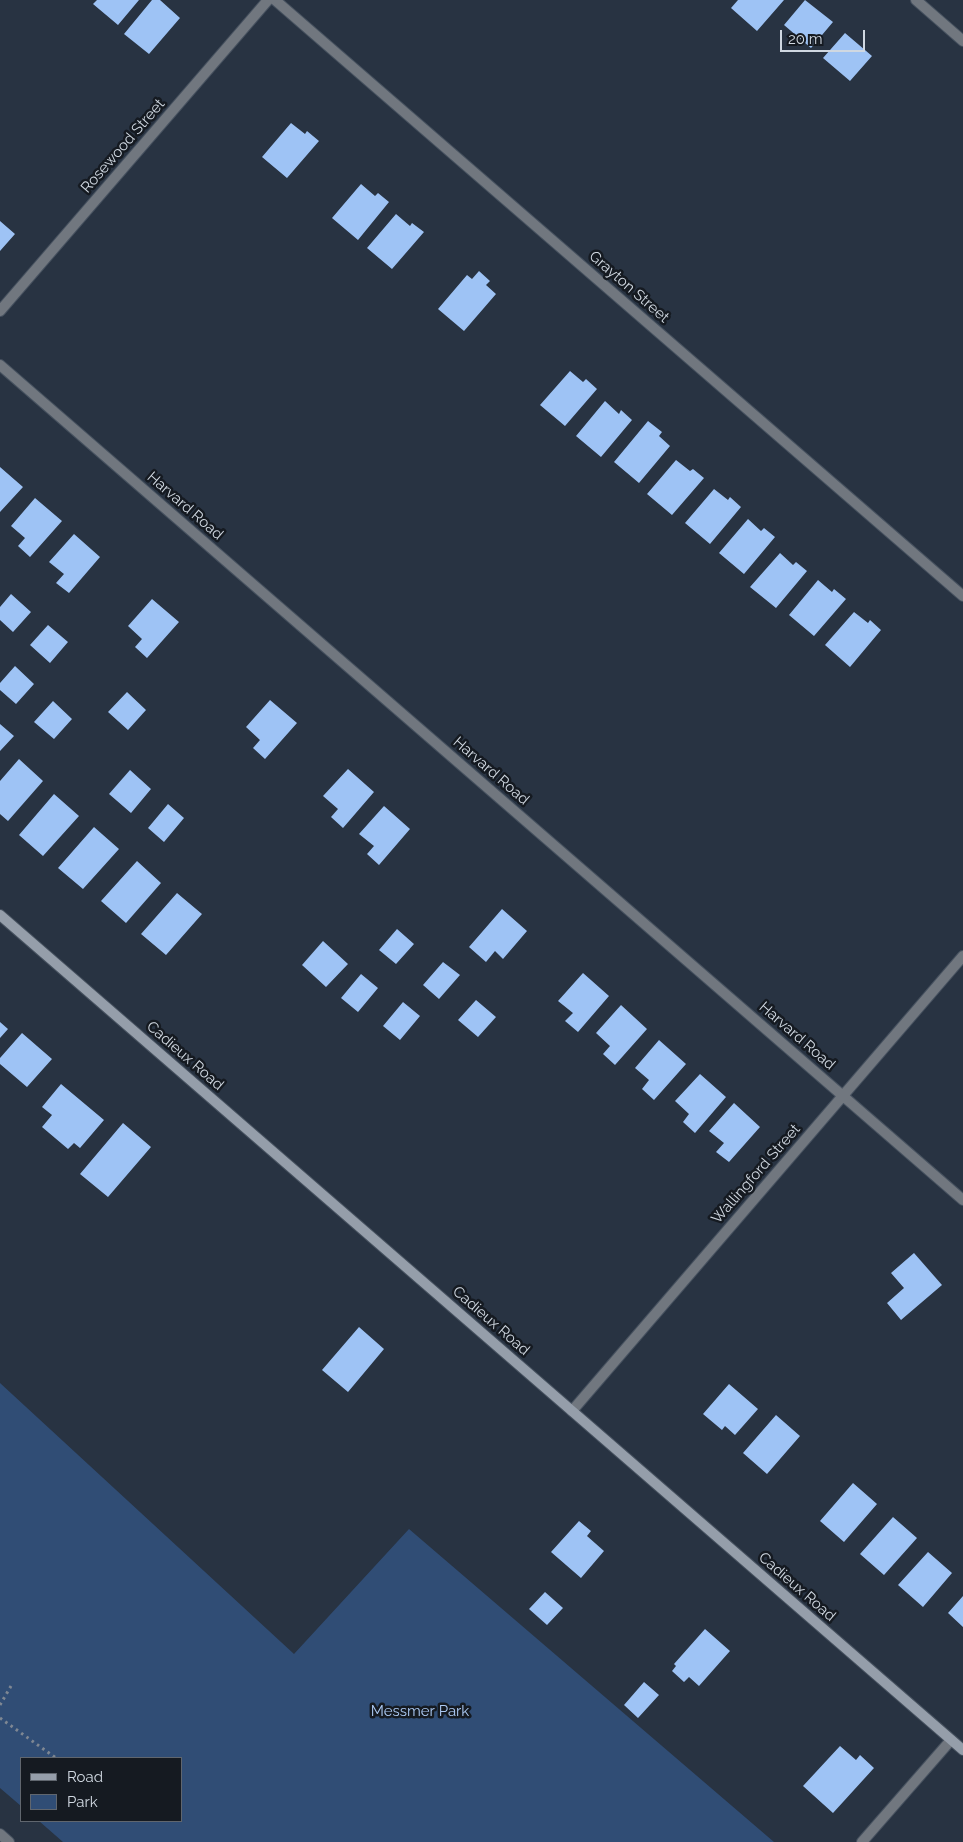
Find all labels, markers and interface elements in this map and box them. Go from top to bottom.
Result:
scale bar [783,20,868,52]
text: 20 m [788,30,823,48]
street label: Rosewood Street [77,95,169,197]
street label: Grayton Street [585,247,673,327]
street label: Harvard Road [143,468,227,544]
street label: Harvard Road [449,733,533,809]
street label: Harvard Road [755,998,839,1074]
street label: Cadieux Road [143,1018,227,1094]
street label: Wallingford Street [708,1121,804,1227]
street label: Cadieux Road [449,1283,533,1359]
street label: Cadieux Road [755,1549,839,1625]
park label: Messmer Park [371,1702,469,1720]
legend [20,1757,182,1822]
text: Road [67,1768,103,1786]
text: Park [67,1793,98,1811]

